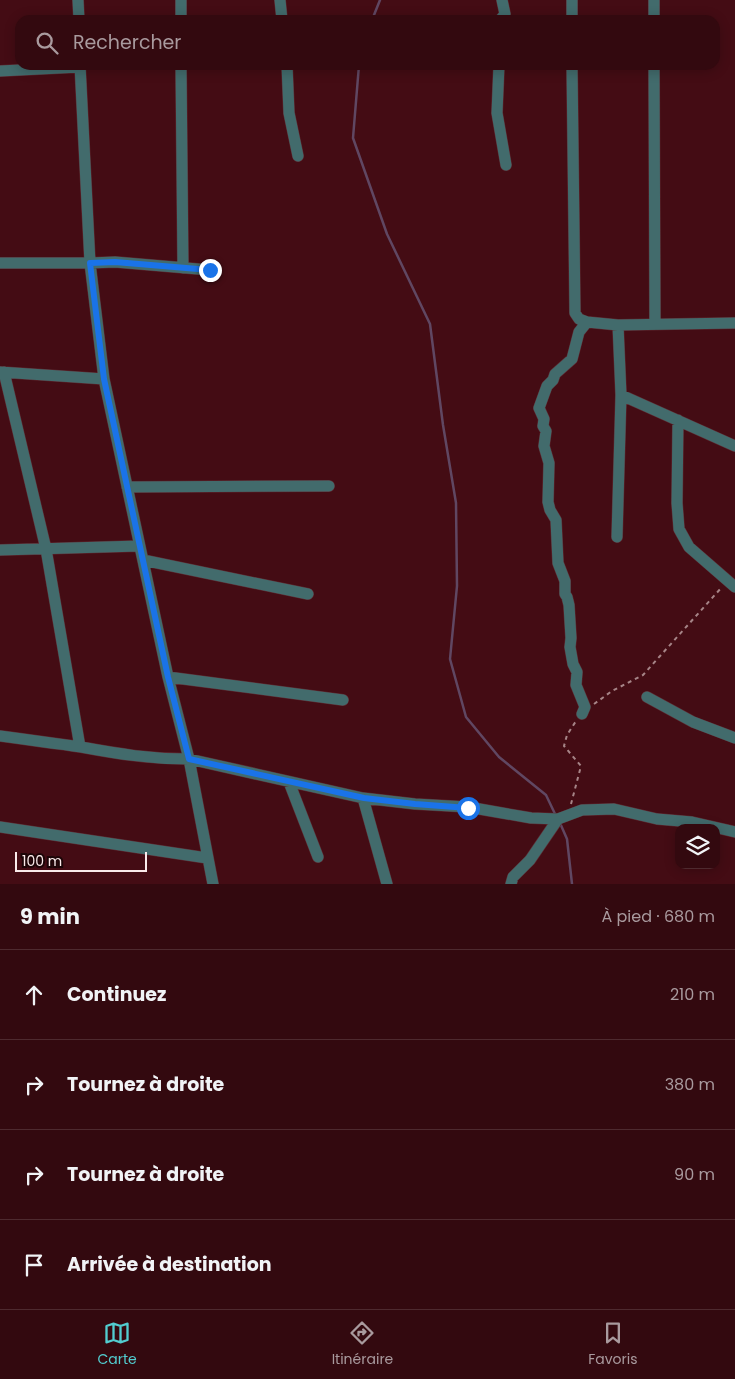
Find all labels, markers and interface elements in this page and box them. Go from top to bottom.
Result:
search box [15,15,720,70]
icon: search [33,29,61,57]
text: Rechercher [73,29,181,56]
route end [199,259,222,282]
route start [457,797,480,820]
map controls [675,824,720,869]
button: layers [675,824,720,869]
scale bar [15,849,148,872]
text: 100 m [22,851,62,871]
text: 9 min [20,902,80,931]
text: À pied · 680 m [601,905,715,928]
icon: ahead [20,981,48,1009]
text: Continuez [67,981,166,1008]
text: 210 m [670,983,715,1006]
icon: right [20,1071,48,1099]
text: Tournez à droite [67,1071,224,1098]
text: 380 m [665,1073,715,1096]
icon: right [20,1161,48,1189]
text: Tournez à droite [67,1161,224,1188]
text: 90 m [674,1163,715,1186]
icon: arrive [20,1251,48,1279]
text: Arrivée à destination [67,1251,272,1278]
tab: Carte [97,1319,137,1370]
tab: Itinéraire [332,1319,393,1370]
tab: Favoris [588,1319,638,1370]

